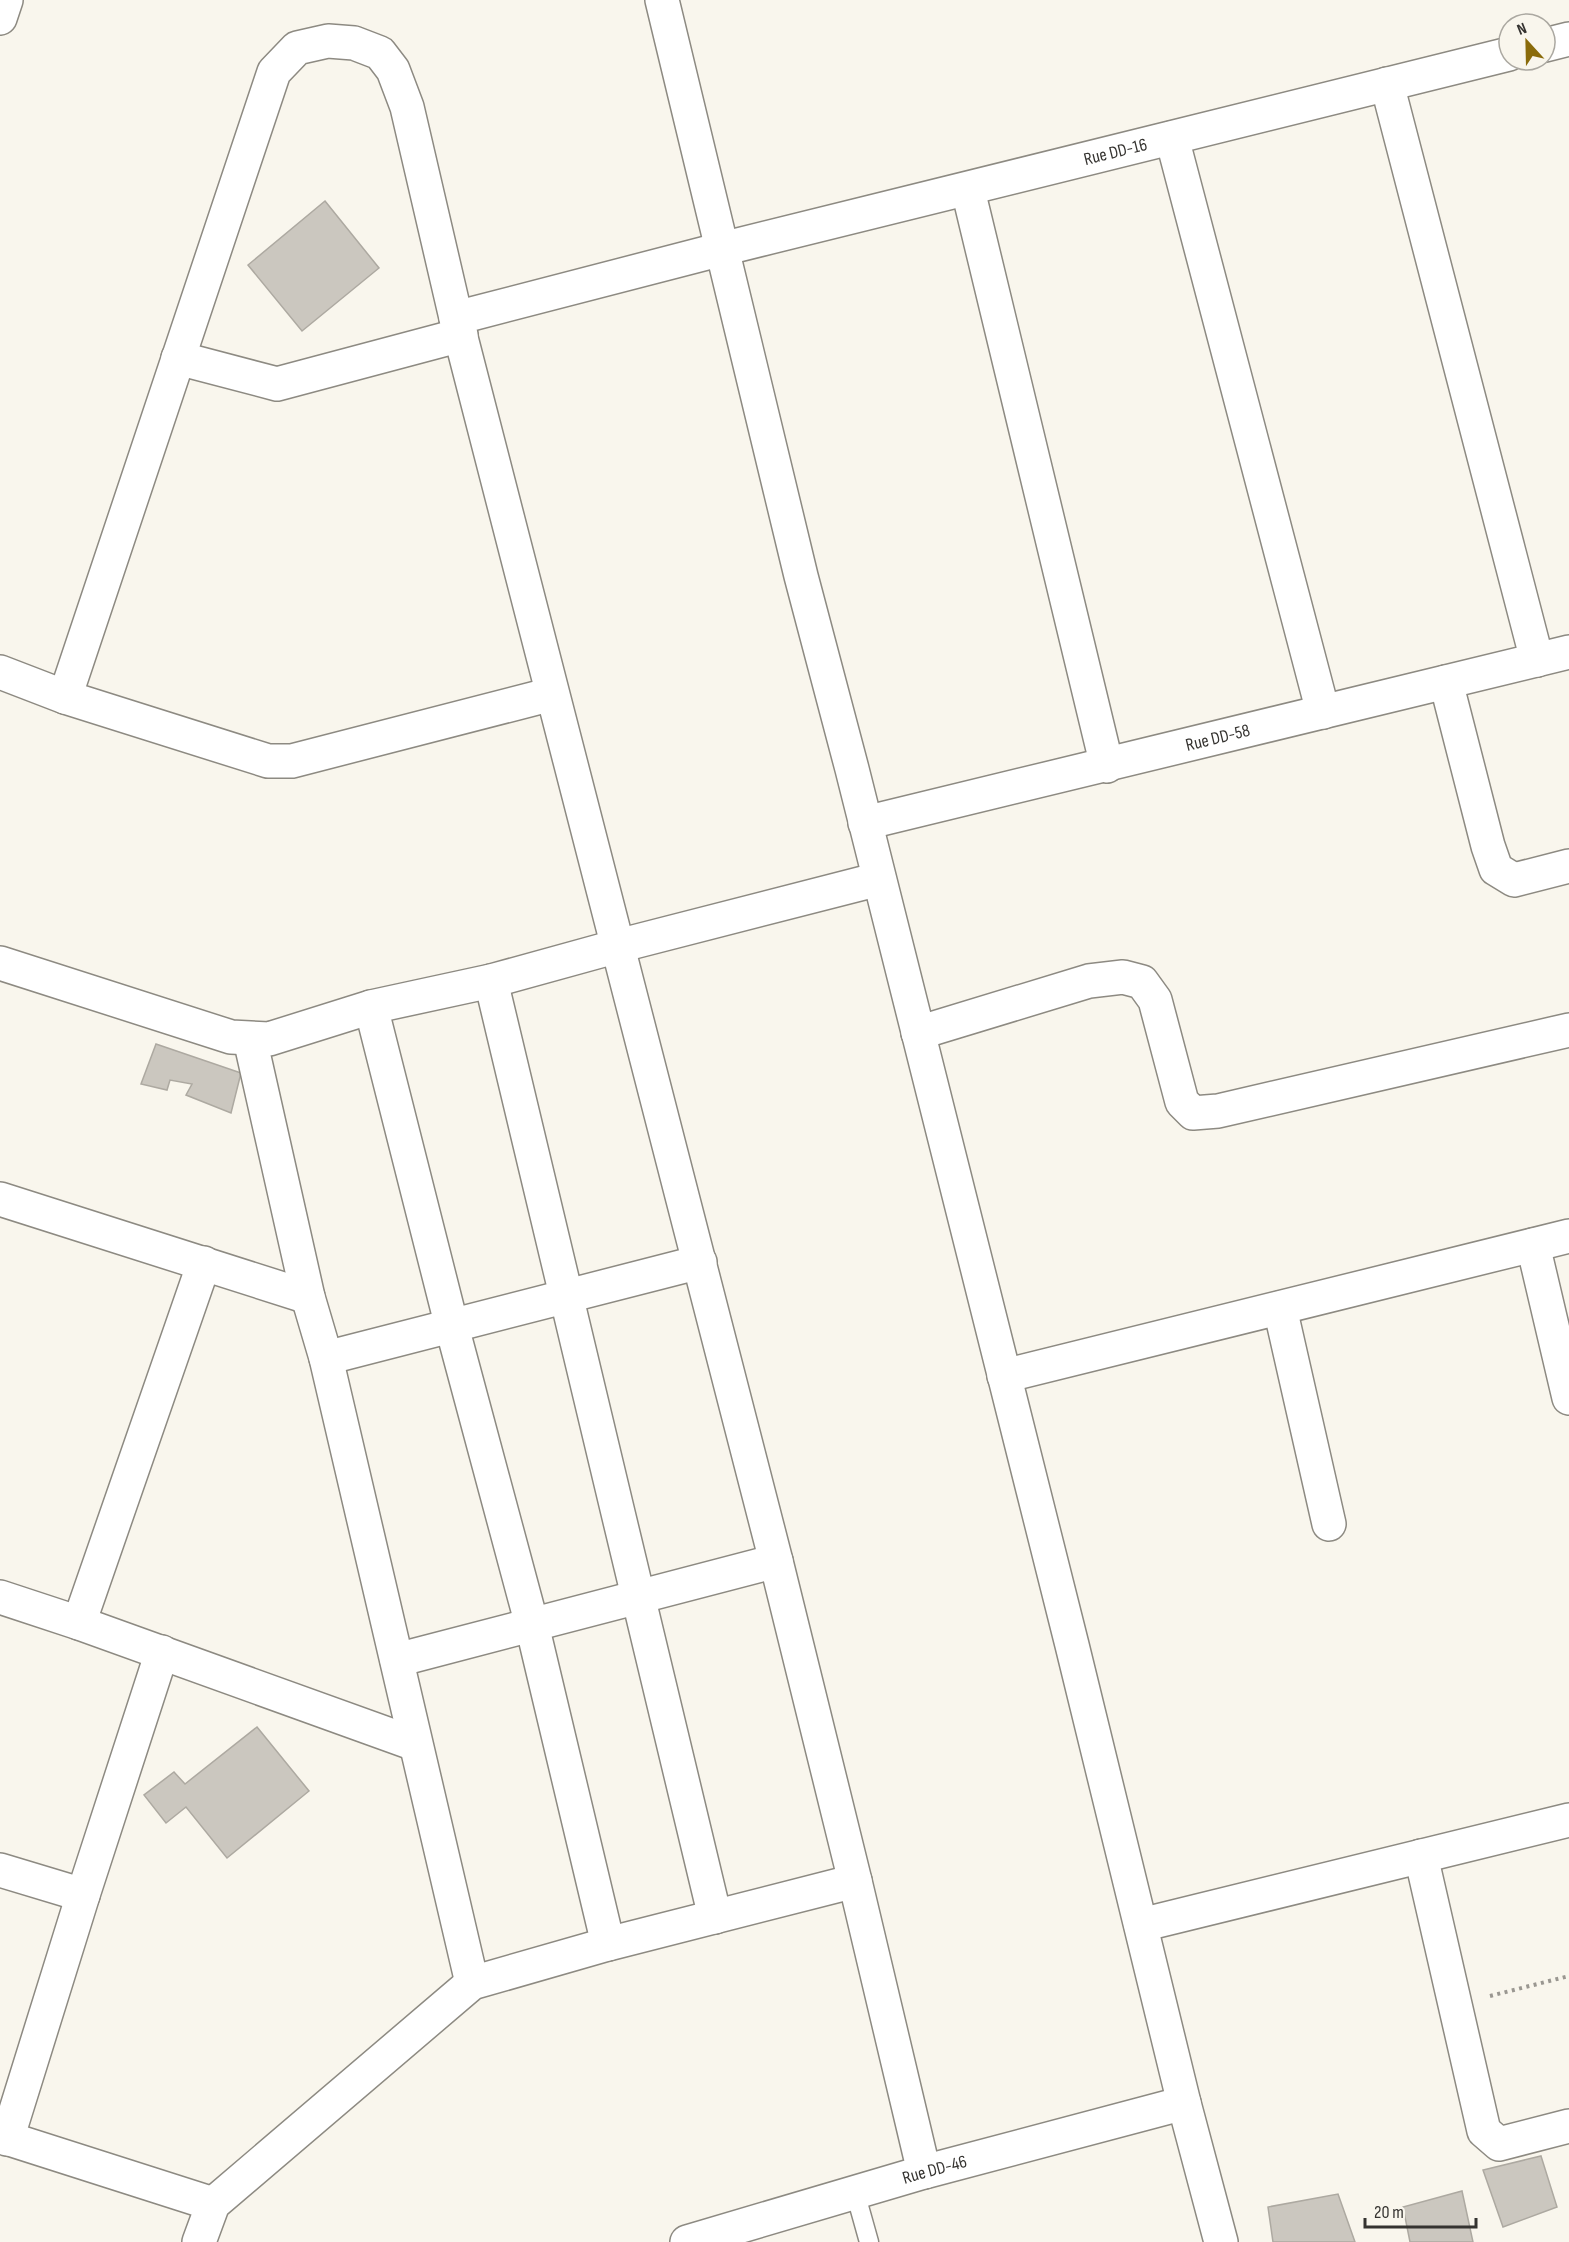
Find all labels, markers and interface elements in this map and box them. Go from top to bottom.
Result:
north arrow [1497,12,1557,72]
text: N [1514,19,1529,40]
street label: Rue DD-16 [1081,134,1149,170]
street label: Rue DD-58 [1183,719,1252,755]
street label: Rue DD-46 [900,2151,969,2188]
scale bar [1365,2191,1476,2229]
text: 20 m [1374,2202,1404,2223]

